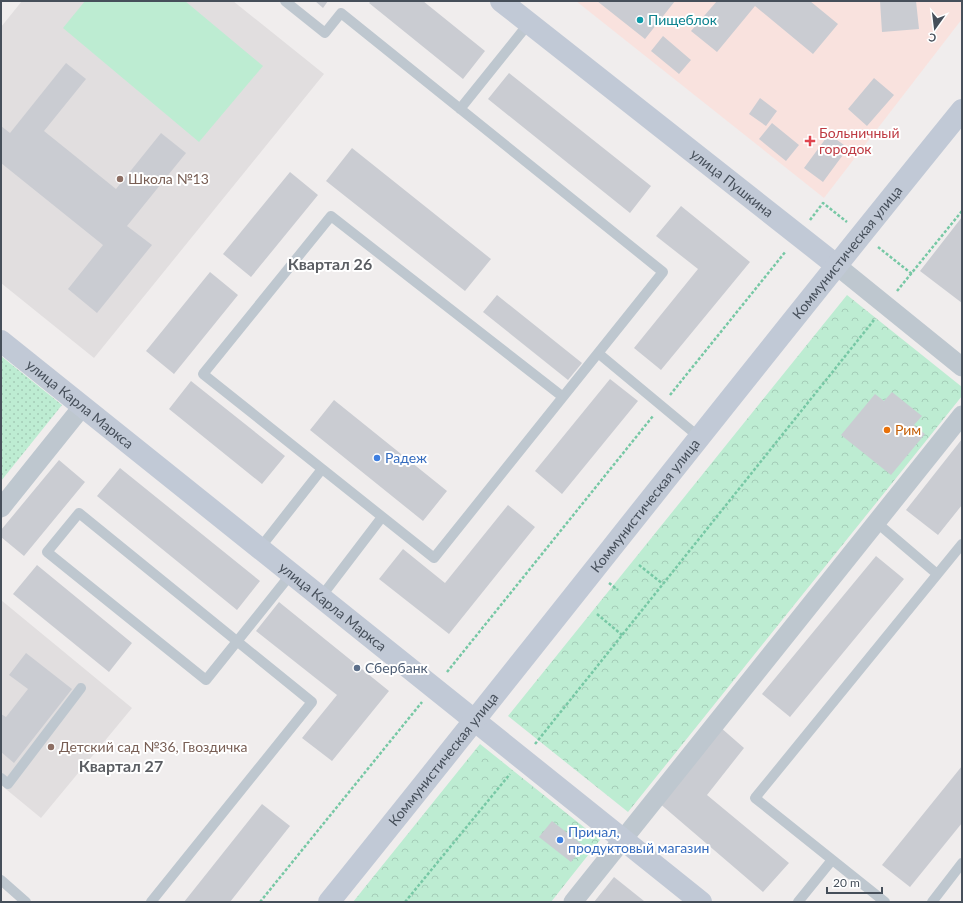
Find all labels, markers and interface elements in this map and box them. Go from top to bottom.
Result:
north arrow [915,8,955,48]
place label: Пищеблок [648,11,718,28]
marker: Пищеблок [635,15,645,25]
text: С [927,31,938,45]
place label: Больничный городок [819,124,899,157]
marker: Больничный городок [804,135,816,147]
street label: улица Пушкина [687,145,777,221]
place label: Школа №13 [128,170,209,187]
marker: Школа №13 [115,174,125,184]
street label: Коммунистическая улица [788,182,905,322]
district label: Квартал 26 [288,254,372,273]
street label: улица Карла Маркса [23,356,137,452]
place label: Рим [895,421,921,438]
marker: Рим [882,425,892,435]
street label: Коммунистическая улица [586,435,703,576]
place label: Радеж [385,449,427,466]
marker: Радеж [372,453,382,463]
street label: улица Карла Маркса [276,558,390,655]
place label: Сбербанк [365,659,429,676]
marker: Сбербанк [352,663,362,673]
street label: Коммунистическая улица [385,689,501,829]
place label: Детский сад №36, Гвоздичка [59,738,247,755]
marker: Детский сад №36, Гвоздичка [46,742,56,752]
district label: Квартал 27 [79,756,163,775]
place label: Причал, продуктовый магазин [568,823,709,856]
marker: Причал, продуктовый магазин [555,835,565,845]
scale bar [827,869,882,895]
text: 20 m [833,875,860,890]

